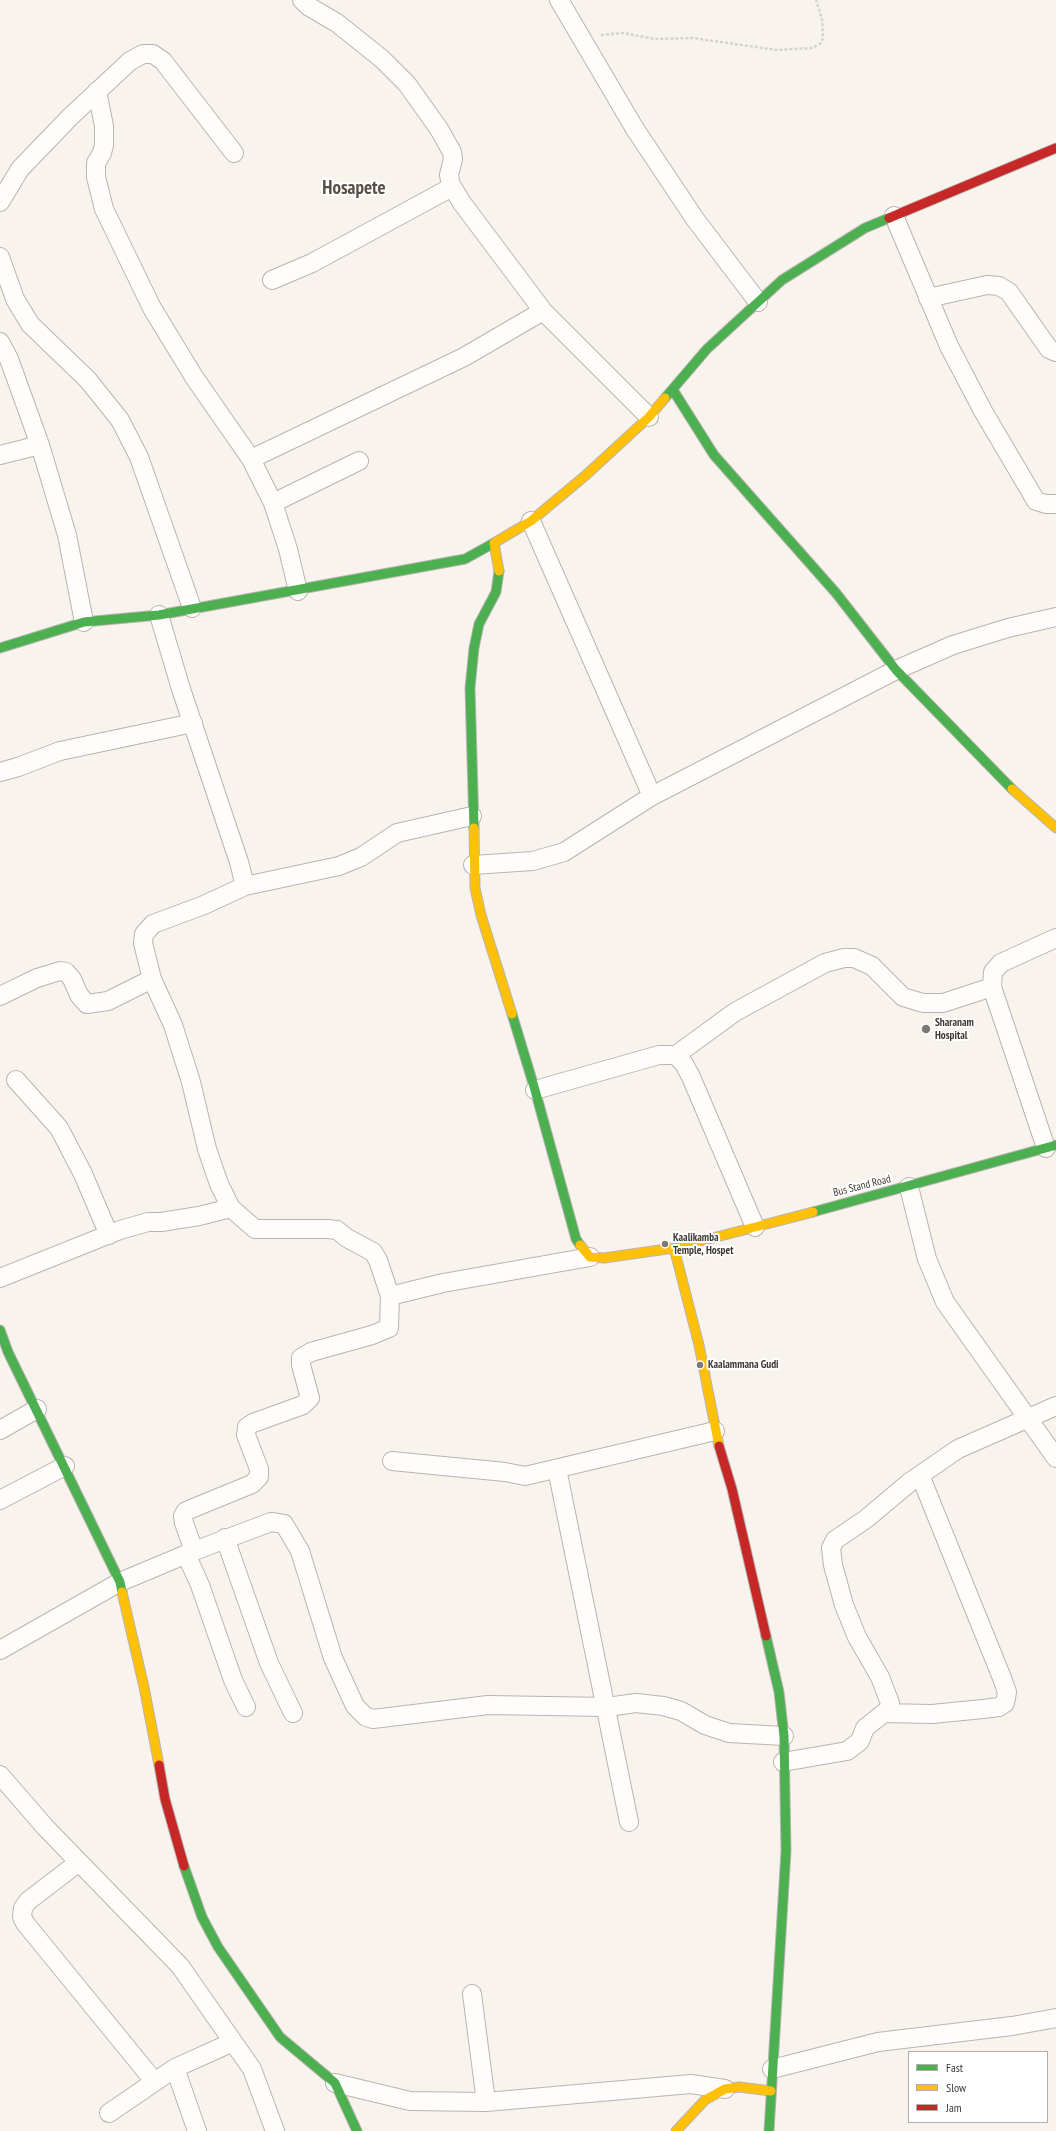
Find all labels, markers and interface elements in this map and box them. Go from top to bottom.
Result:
district label: Hosapete [322,178,386,200]
place label: Sharanam Hospital [935,1016,974,1042]
marker: Sharanam Hospital [920,1023,932,1035]
street label: Bus Stand Road [832,1172,892,1200]
place label: Kaalikamba Temple, Hospet [673,1231,733,1257]
marker: Kaalikamba Temple, Hospet [660,1239,670,1249]
place label: Kaalammana Gudi [708,1358,779,1372]
marker: Kaalammana Gudi [695,1360,705,1370]
legend [908,2051,1048,2123]
text: Fast [946,2060,963,2075]
text: Slow [946,2080,966,2095]
text: Jam [946,2100,962,2115]

